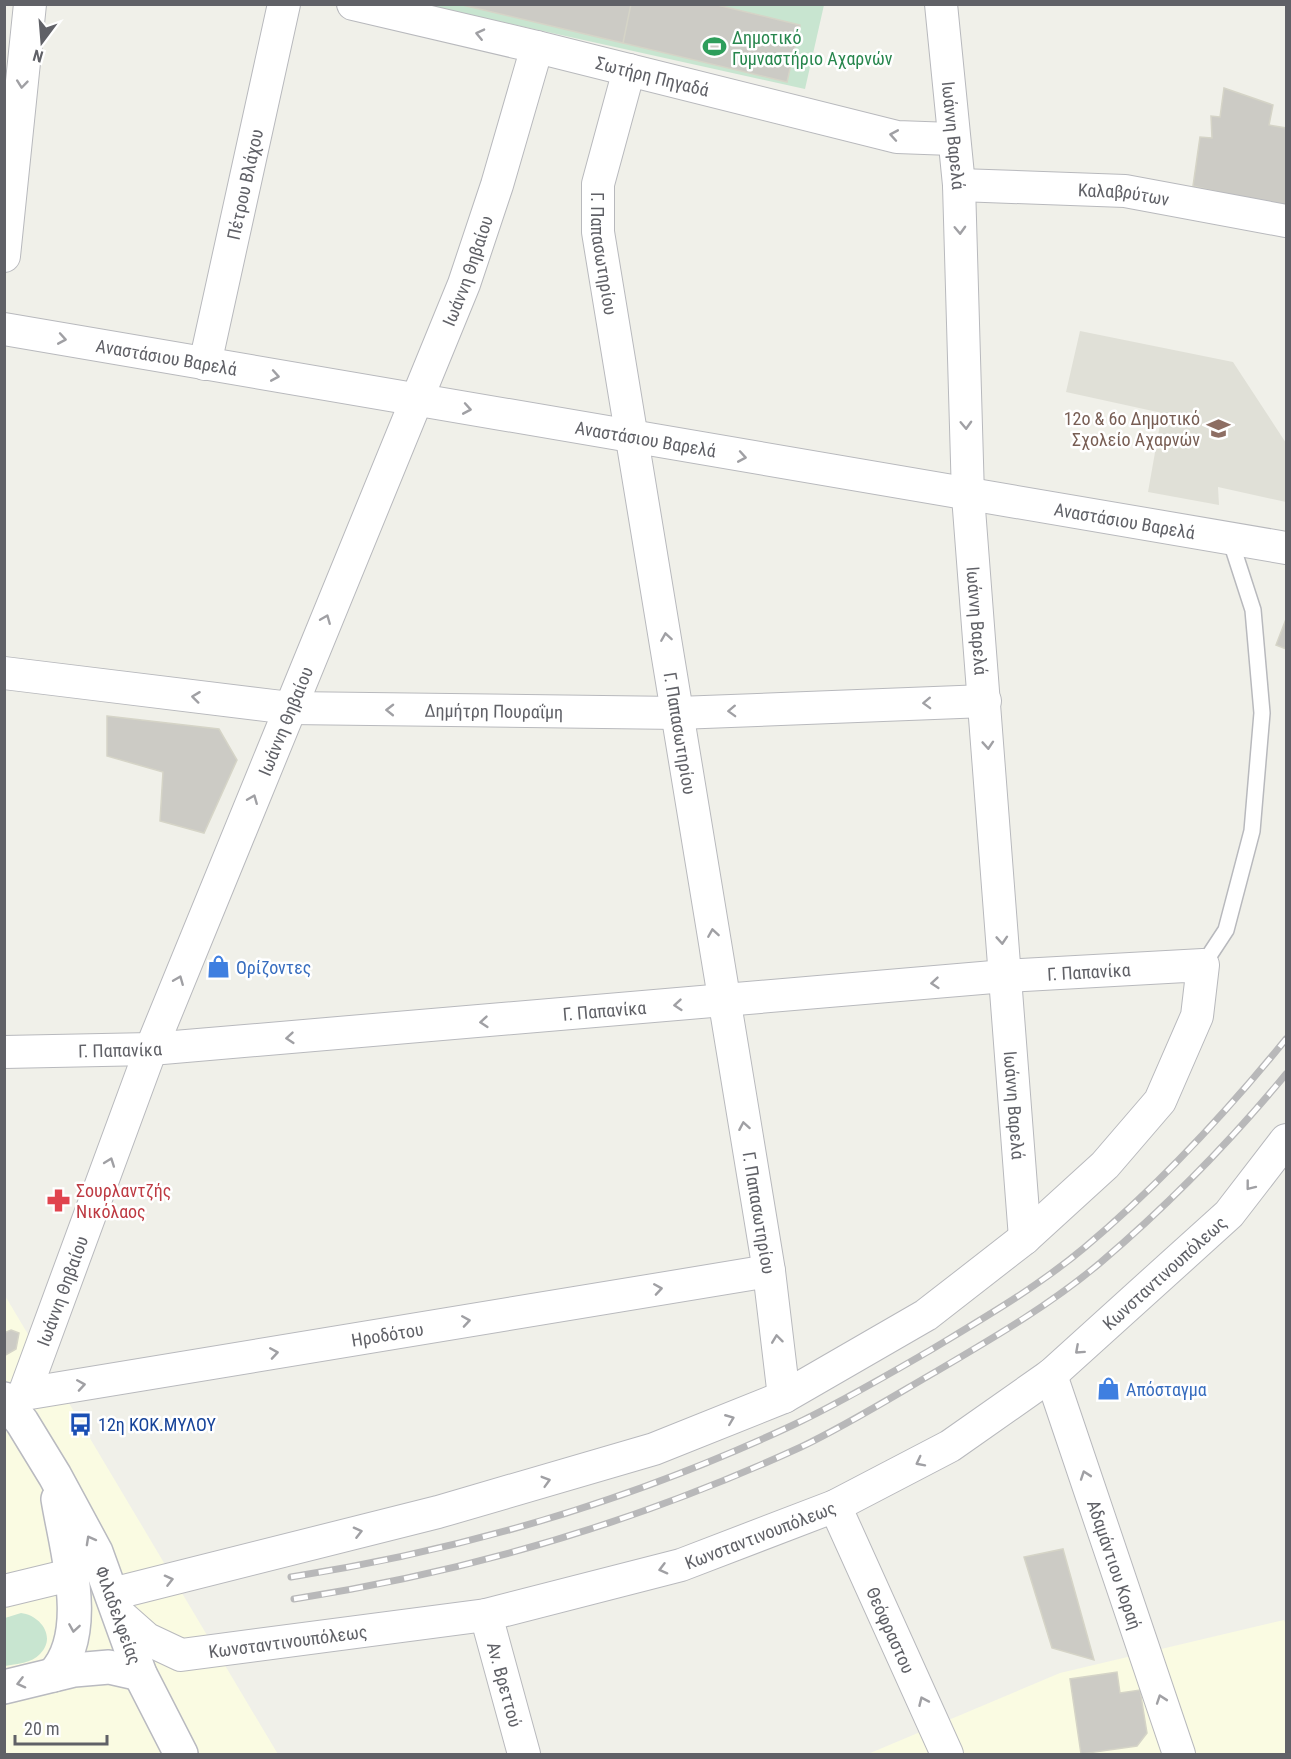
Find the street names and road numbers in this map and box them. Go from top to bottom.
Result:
street label: Σωτήρη Πηγαδά [594,52,711,100]
street label: Ιωάννη Βαρελά [938,80,970,191]
street label: Πέτρου Βλάχου [222,127,267,242]
street label: Καλαβρύτων [1078,179,1171,210]
street label: Γ. Παπασωτηρίου [588,192,622,316]
street label: Ιωάννη Θηβαίου [438,213,497,329]
street label: Αναστάσιου Βαρελά [95,334,239,379]
street label: Αναστάσιου Βαρελά [574,416,718,461]
street label: Αναστάσιου Βαρελά [1053,498,1197,543]
street label: Ιωάννη Βαρελά [963,566,992,676]
street label: Ιωάννη Θηβαίου [254,663,317,779]
street label: Γ. Παπασωτηρίου [660,670,701,796]
street label: Δημήτρη Πουραΐμη [424,699,563,722]
street label: Γ. Παπανίκα [1046,959,1131,984]
street label: Γ. Παπανίκα [562,996,647,1024]
street label: Γ. Παπανίκα [78,1038,163,1061]
street label: Ιωάννη Βαρελά [1000,1050,1029,1160]
street label: Γ. Παπασωτηρίου [739,1150,780,1275]
street label: Κωνσταντινουπόλεως [1098,1211,1231,1334]
street label: Ιωάννη Θηβαίου [32,1233,92,1349]
street label: Ηροδότου [350,1318,425,1350]
street label: Κωνσταντινουπόλεως [682,1496,838,1573]
street label: Αδαμάντιου Κοραή [1083,1497,1147,1632]
street label: Φιλαδελφείας [91,1563,146,1667]
street label: Θεόφραστου [862,1584,920,1676]
street label: Κωνσταντινουπόλεως [207,1620,368,1662]
street label: Αν. Βρεττού [483,1640,527,1729]

